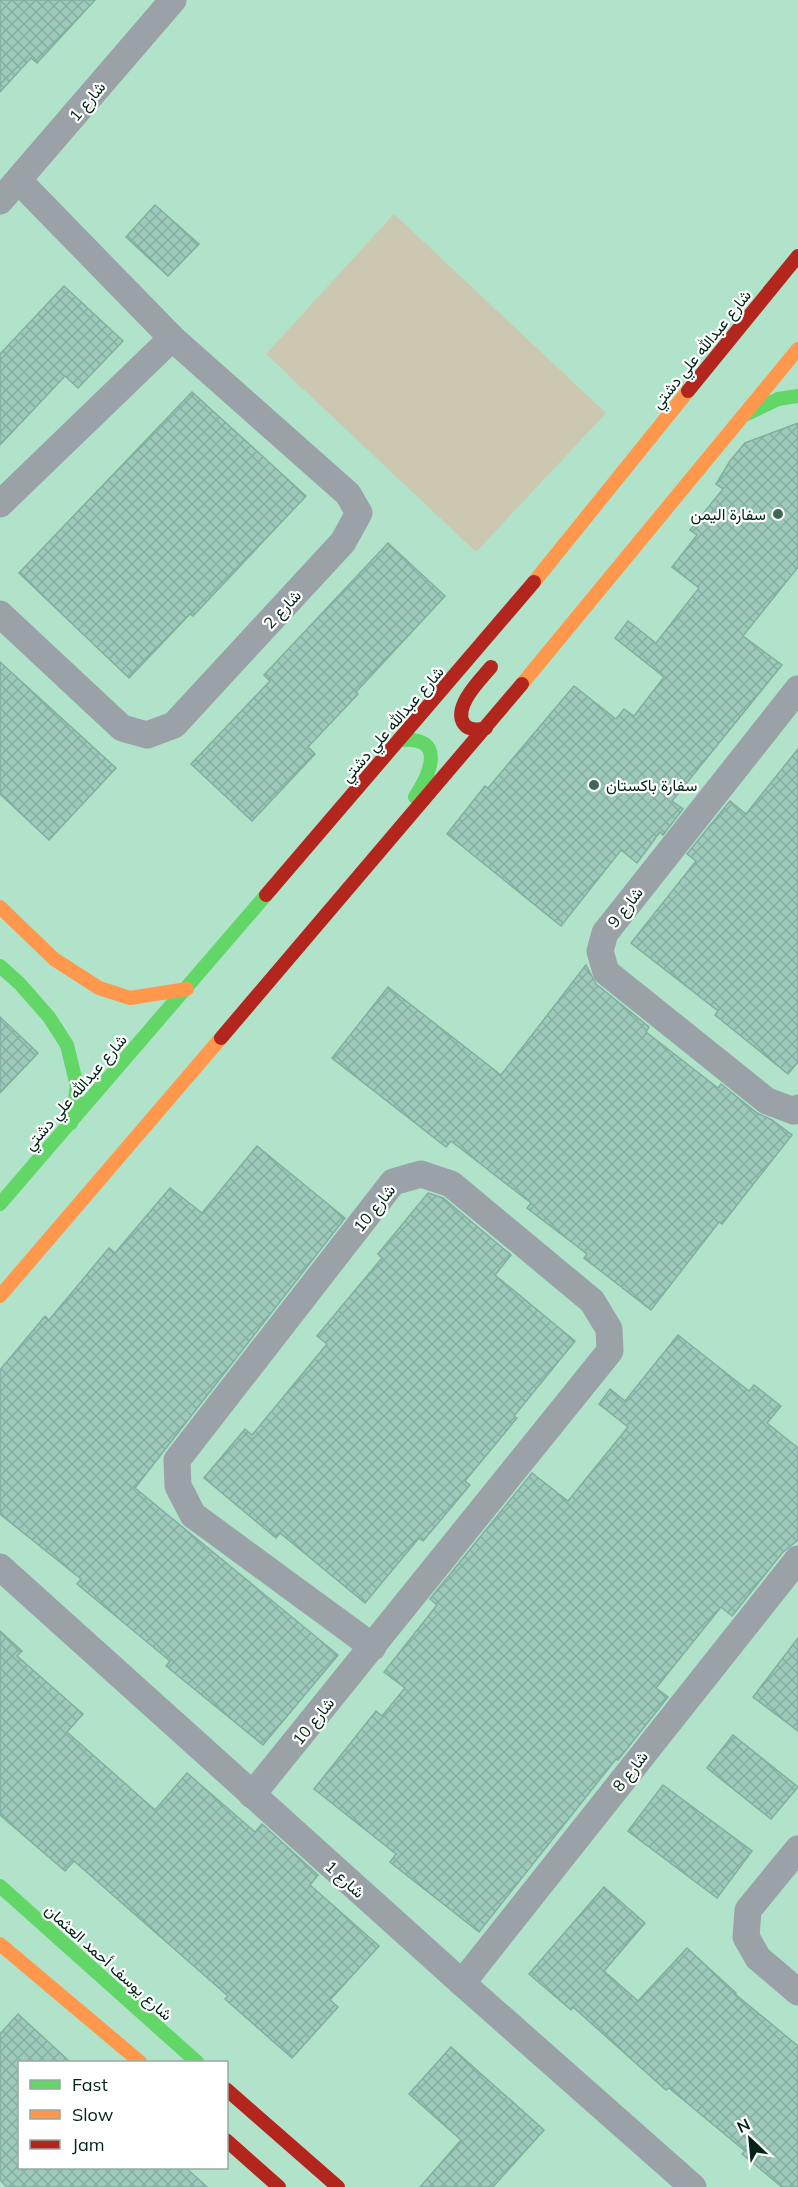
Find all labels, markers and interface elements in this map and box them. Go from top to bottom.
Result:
street label: شارع 1 [65,77,111,126]
street label: شارع عبدالله علي دشتي [647,285,758,415]
place label: سفارة اليمن [691,504,766,525]
marker: سفارة اليمن [771,507,785,521]
street label: شارع 2 [259,585,306,634]
street label: شارع عبدالله علي دشتي [336,662,451,789]
place label: سفارة باكستان [606,775,697,796]
marker: سفارة باكستان [587,778,601,792]
street label: شارع 9 [603,883,649,932]
street label: شارع عبدالله علي دشتي [19,1030,134,1157]
street label: شارع 10 [349,1180,401,1237]
street label: شارع 10 [288,1693,340,1750]
street label: شارع 8 [608,1747,654,1796]
street label: شارع 1 [320,1856,369,1903]
street label: شارع يوسف أحمد العثمان [40,1899,177,2026]
legend [18,2061,228,2169]
text: Fast [72,2073,108,2096]
text: Slow [72,2103,114,2126]
north arrow [720,2109,780,2169]
text: N [734,2114,753,2137]
text: Jam [72,2133,105,2156]

